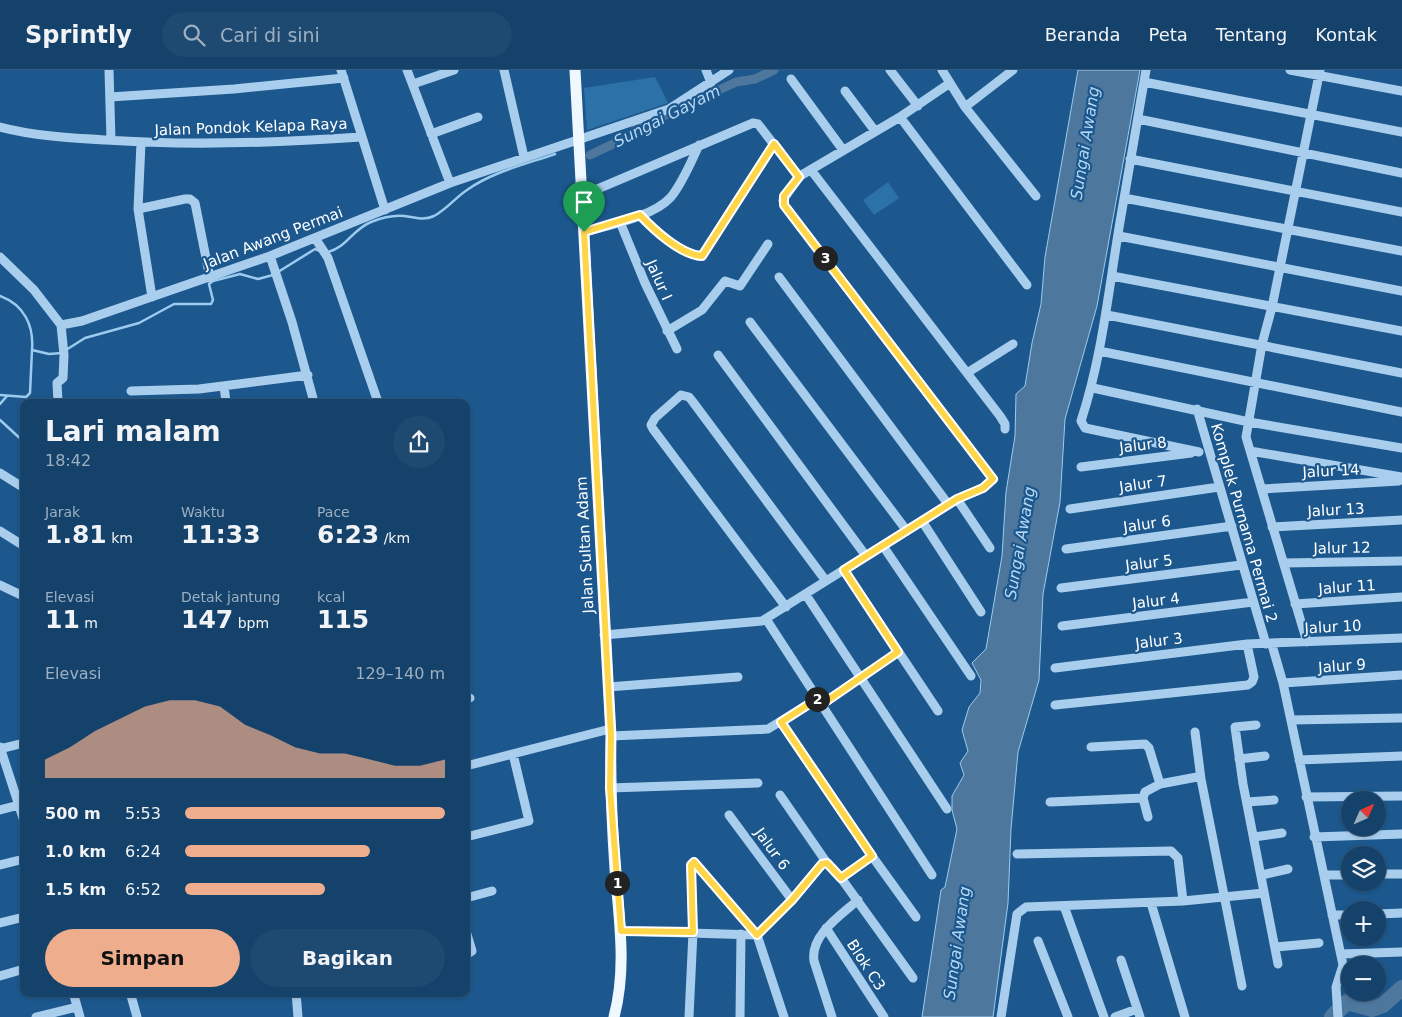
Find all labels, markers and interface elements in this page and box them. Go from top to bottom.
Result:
search box [162,12,512,57]
text: Sprintly [25,21,132,49]
icon: search [180,21,208,49]
text: Cari di sini [220,24,320,46]
text: Beranda [1045,24,1120,45]
text: Peta [1148,24,1188,45]
text: Tentang [1216,24,1287,45]
text: Kontak [1315,24,1377,45]
water label: Sungai Gayam [611,81,723,151]
water label: Sungai Awang [1067,85,1103,201]
street label: Jalan Pondok Kelapa Raya [153,115,348,139]
pin [563,181,605,232]
icon: arrive [570,188,598,216]
street label: Jalan Awang Permai [200,203,345,273]
pin: 3 [812,246,838,270]
text: 3 [821,250,830,266]
street label: Jalur I [642,256,676,303]
text: Lari malam [45,415,221,448]
button: share [393,416,445,468]
street label: Komplek Purnama Permai 2 [1207,421,1281,625]
street label: Jalur 8 [1117,433,1168,457]
text: 18:42 [45,451,91,470]
street label: Jalur 14 [1301,461,1360,482]
street label: Jalur 7 [1117,472,1168,496]
street label: Jalan Sultan Adam [572,476,598,615]
water label: Sungai Awang [1001,485,1039,601]
street label: Jalur 13 [1306,500,1365,521]
text: Jarak [45,504,80,520]
text: Waktu [181,504,225,520]
text: Pace [317,504,350,520]
street label: Jalur 6 [1121,512,1172,536]
text: 1.81 [45,520,107,549]
text: 11:33 [181,520,261,549]
text: 6:23 [317,520,379,549]
text: km [107,530,133,546]
text: /km [379,530,410,546]
street label: Jalur 12 [1312,539,1371,558]
street label: Jalur 5 [1123,551,1174,575]
street label: Jalur 11 [1317,576,1376,598]
text: Elevasi [45,589,94,605]
text: Detak jantung [181,589,280,605]
text: kcal [317,589,345,605]
street label: Jalur 4 [1130,589,1181,613]
text: 11 [45,605,80,634]
text: 147 [181,605,233,634]
text: 115 [317,605,369,634]
text: m [80,615,98,631]
text: bpm [233,615,269,631]
street label: Jalur 10 [1303,617,1362,638]
street label: Jalur 3 [1133,629,1184,653]
street label: Jalur 9 [1317,655,1366,677]
text: Elevasi [45,664,101,683]
text: 129–140 m [355,664,445,683]
pin: 2 [804,686,830,712]
text: 2 [813,691,822,707]
north arrow [1341,791,1386,836]
map controls [1341,791,1386,1001]
text: 500 m [45,804,101,823]
text: 5:53 [125,804,161,823]
street label: Jalur 6 [750,824,793,874]
text: 1.0 km [45,842,106,861]
text: 6:24 [125,842,161,861]
button: layers [1341,846,1386,891]
pin: 1 [604,870,630,896]
text: 1 [613,875,622,891]
text: 1.5 km [45,880,106,899]
text: 6:52 [125,880,161,899]
water label: Sungai Awang [940,885,974,1001]
button: + [1341,901,1386,946]
button: Simpan [45,929,240,987]
button: Bagikan [250,929,445,987]
street label: Blok C3 [843,936,889,994]
button: − [1341,956,1386,1001]

